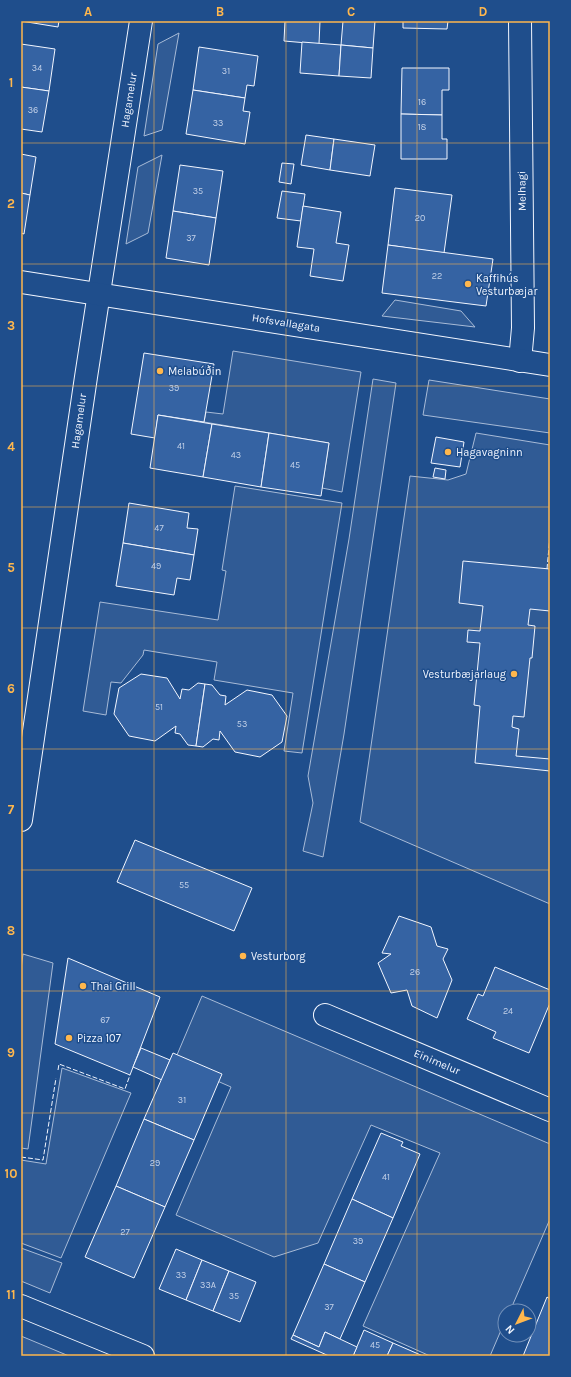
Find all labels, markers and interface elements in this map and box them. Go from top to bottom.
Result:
text: A [84,4,92,19]
text: B [216,4,224,19]
text: C [347,4,355,19]
text: D [479,4,488,19]
house number: 34 [32,63,42,73]
house number: 31 [222,66,230,76]
street label: Hagamelur [118,72,140,128]
text: 1 [9,75,13,90]
house number: 16 [418,97,426,107]
house number: 36 [28,105,38,115]
house number: 33 [213,118,223,128]
house number: 18 [418,122,427,132]
street label: Melhagi [515,171,529,211]
house number: 35 [193,186,203,196]
text: 2 [7,196,15,211]
house number: 20 [415,213,425,223]
house number: 37 [186,233,197,243]
house number: 22 [432,271,442,281]
place label: Kaffihús Vesturbæjar [476,272,537,298]
marker: Kaffihús Vesturbæjar [463,279,473,289]
street label: Hofsvallagata [251,311,321,335]
text: 3 [7,318,15,333]
place label: Melabúðin [168,365,221,378]
marker: Melabúðin [155,366,165,376]
house number: 39 [169,383,179,393]
street label: Hagamelur [69,393,89,449]
text: 4 [7,439,15,454]
house number: 41 [177,441,185,451]
place label: Hagavagninn [456,446,523,459]
marker: Hagavagninn [443,447,453,457]
house number: 43 [231,450,241,460]
house number: 45 [290,460,300,470]
house number: 47 [154,523,164,533]
text: 5 [7,560,15,575]
house number: 49 [151,561,161,571]
place label: Vesturbæjarlaug [423,668,507,681]
marker: Vesturbæjarlaug [509,669,519,679]
text: 6 [7,681,15,696]
house number: 51 [155,702,163,712]
house number: 53 [237,719,247,729]
text: 7 [8,802,15,817]
house number: 55 [179,880,189,890]
text: 8 [7,923,15,938]
place label: Vesturborg [251,950,306,963]
marker: Vesturborg [238,951,248,961]
house number: 26 [410,967,420,977]
place label: Thai Grill [91,980,136,993]
marker: Thai Grill [78,981,88,991]
house number: 24 [503,1006,513,1016]
house number: 67 [100,1015,110,1025]
place label: Pizza 107 [77,1032,121,1045]
marker: Pizza 107 [64,1033,74,1043]
text: 9 [7,1045,15,1060]
street label: Einimelur [412,1046,462,1078]
house number: 31 [178,1095,186,1105]
house number: 29 [150,1158,160,1168]
text: 10 [5,1166,17,1181]
house number: 41 [382,1172,390,1182]
house number: 27 [120,1227,130,1237]
house number: 39 [353,1236,363,1246]
house number: 33 [176,1270,186,1280]
house number: 33A [200,1280,216,1290]
text: 11 [6,1287,16,1302]
house number: 35 [229,1291,239,1301]
house number: 37 [324,1302,335,1312]
north arrow [497,1303,537,1343]
text: N [502,1322,517,1337]
house number: 45 [370,1340,380,1350]

